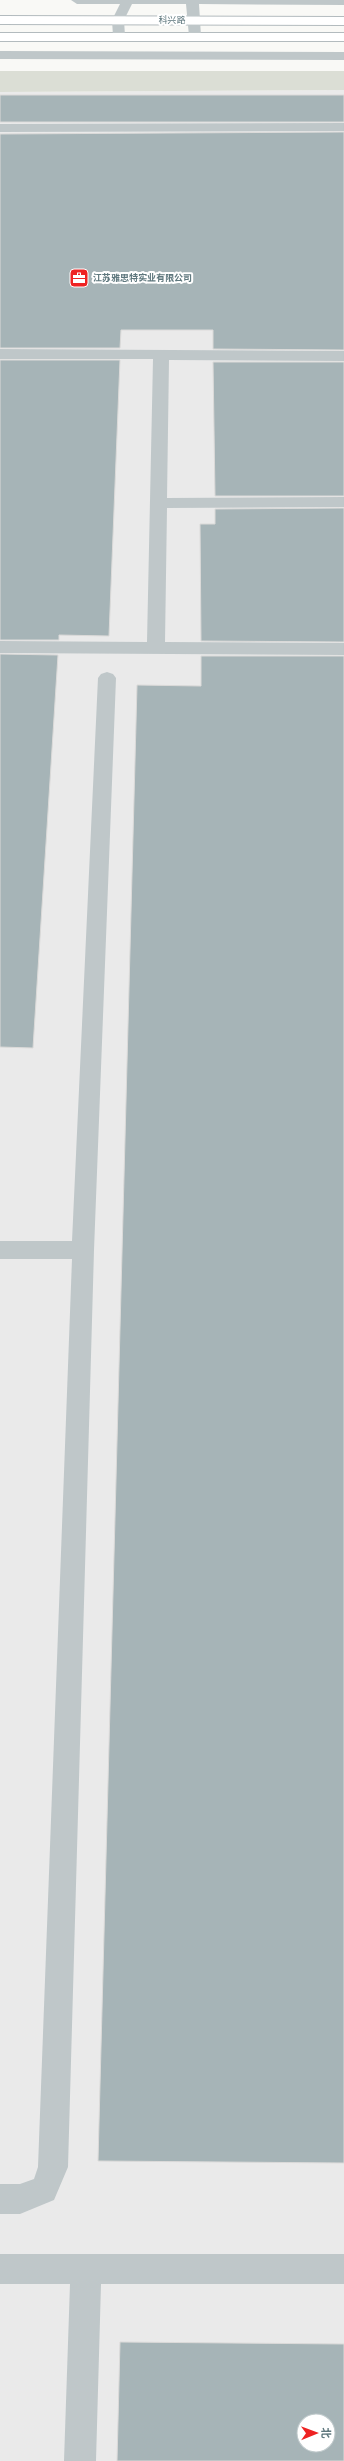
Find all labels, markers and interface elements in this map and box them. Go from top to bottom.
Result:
street label: 科兴路 [158,15,186,25]
office icon: 江苏雅思特实业有限公司 [68,267,90,289]
place label: 江苏雅思特实业有限公司 [93,273,192,283]
north arrow [296,2413,336,2453]
text: 北 [319,2427,332,2438]

